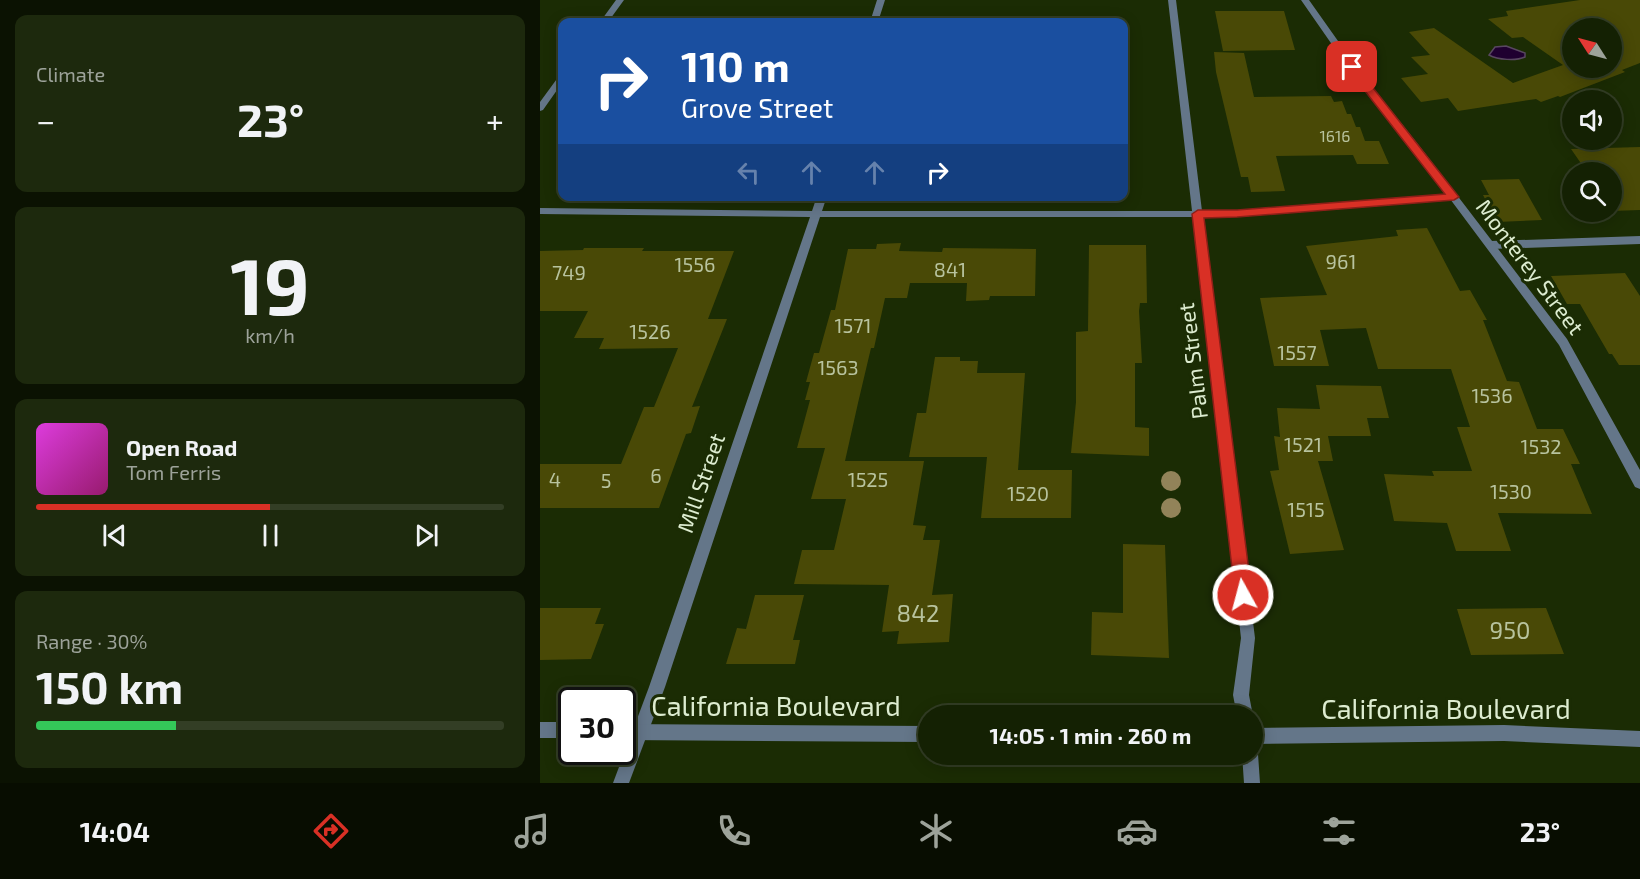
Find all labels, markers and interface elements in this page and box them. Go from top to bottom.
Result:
north arrow [1562,18,1622,78]
map controls [1562,18,1622,222]
text: 110 m [681,40,790,90]
pin [1326,41,1377,92]
icon: right [582,42,660,120]
icon: arrive [1335,50,1368,83]
text: Climate [36,62,105,86]
button: sound [1562,90,1622,150]
text: Grove Street [681,91,833,123]
text: 23° [237,92,304,146]
text: − [36,100,55,140]
text: + [486,100,504,140]
house number: 1616 [1319,126,1351,145]
icon: left [732,156,765,189]
icon: ahead [795,156,828,189]
icon: ahead [858,156,891,189]
icon: right [921,156,954,189]
button: search [1562,162,1622,222]
street label: Monterey Street [1472,194,1590,339]
text: 19 [230,237,310,331]
house number: 961 [1326,249,1356,273]
house number: 1556 [675,252,715,276]
house number: 841 [934,257,966,281]
house number: 749 [552,260,586,284]
street label: Palm Street [1172,302,1212,421]
house number: 1571 [835,313,871,337]
house number: 1526 [629,319,671,343]
text: km/h [245,323,295,347]
house number: 1557 [1277,340,1317,364]
house number: 1563 [817,355,859,379]
house number: 1536 [1471,383,1513,407]
street label: Mill Street [671,430,729,536]
house number: 1521 [1284,432,1322,456]
text: Open Road [126,434,238,460]
house number: 1532 [1520,434,1562,458]
text: Tom Ferris [126,460,221,484]
house number: 6 [650,463,662,487]
house number: 4 [549,467,561,491]
house number: 1525 [848,467,888,491]
house number: 5 [601,468,611,492]
house number: 1530 [1490,479,1532,503]
house number: 1520 [1007,481,1049,505]
house number: 1515 [1287,497,1325,521]
icon: previous [98,519,131,552]
icon: pause [254,519,287,552]
icon: next [410,519,443,552]
position arrow [1211,563,1275,627]
house number: 842 [897,598,939,627]
house number: 950 [1489,615,1531,644]
text: Range · 30% [36,629,147,653]
text: 150 km [36,659,183,713]
speed limit sign: 30 [558,687,636,765]
street label: California Boulevard [651,689,901,721]
street label: California Boulevard [1321,692,1571,724]
text: 14:05 · 1 min · 260 m [990,722,1191,748]
icon: directions [310,810,352,852]
icon: music [511,810,553,852]
icon: phone [713,810,755,852]
icon: climate [915,810,957,852]
icon: car [1116,810,1158,852]
icon: filters [1318,810,1360,852]
text: 14:04 [80,815,150,847]
text: 23° [1520,815,1560,847]

